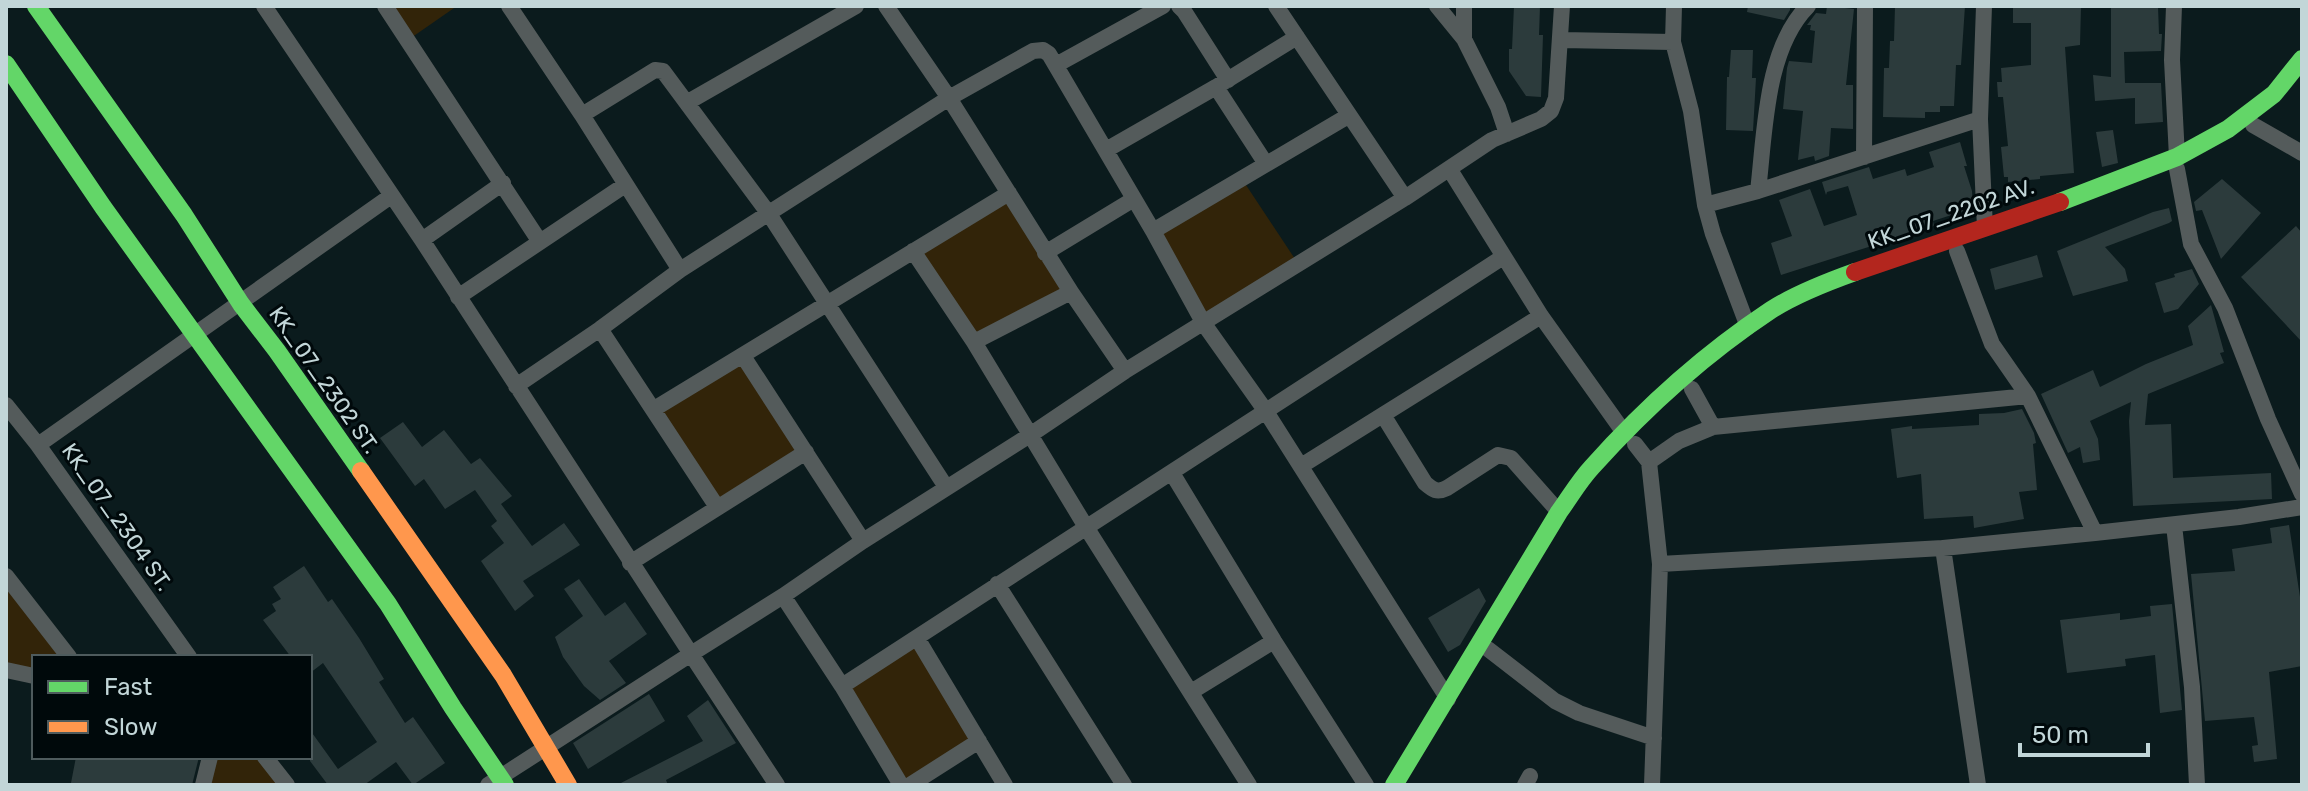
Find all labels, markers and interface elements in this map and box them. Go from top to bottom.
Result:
street label: KK_07_2202 AV. [1864,173,2038,255]
street label: KK_07_2302 ST. [263,301,385,459]
street label: KK_07_2304 ST. [56,438,178,596]
legend [32,655,312,759]
text: Fast [104,673,152,701]
scale bar [2020,707,2148,757]
text: Slow [104,713,157,741]
text: 50 m [2032,721,2089,749]

